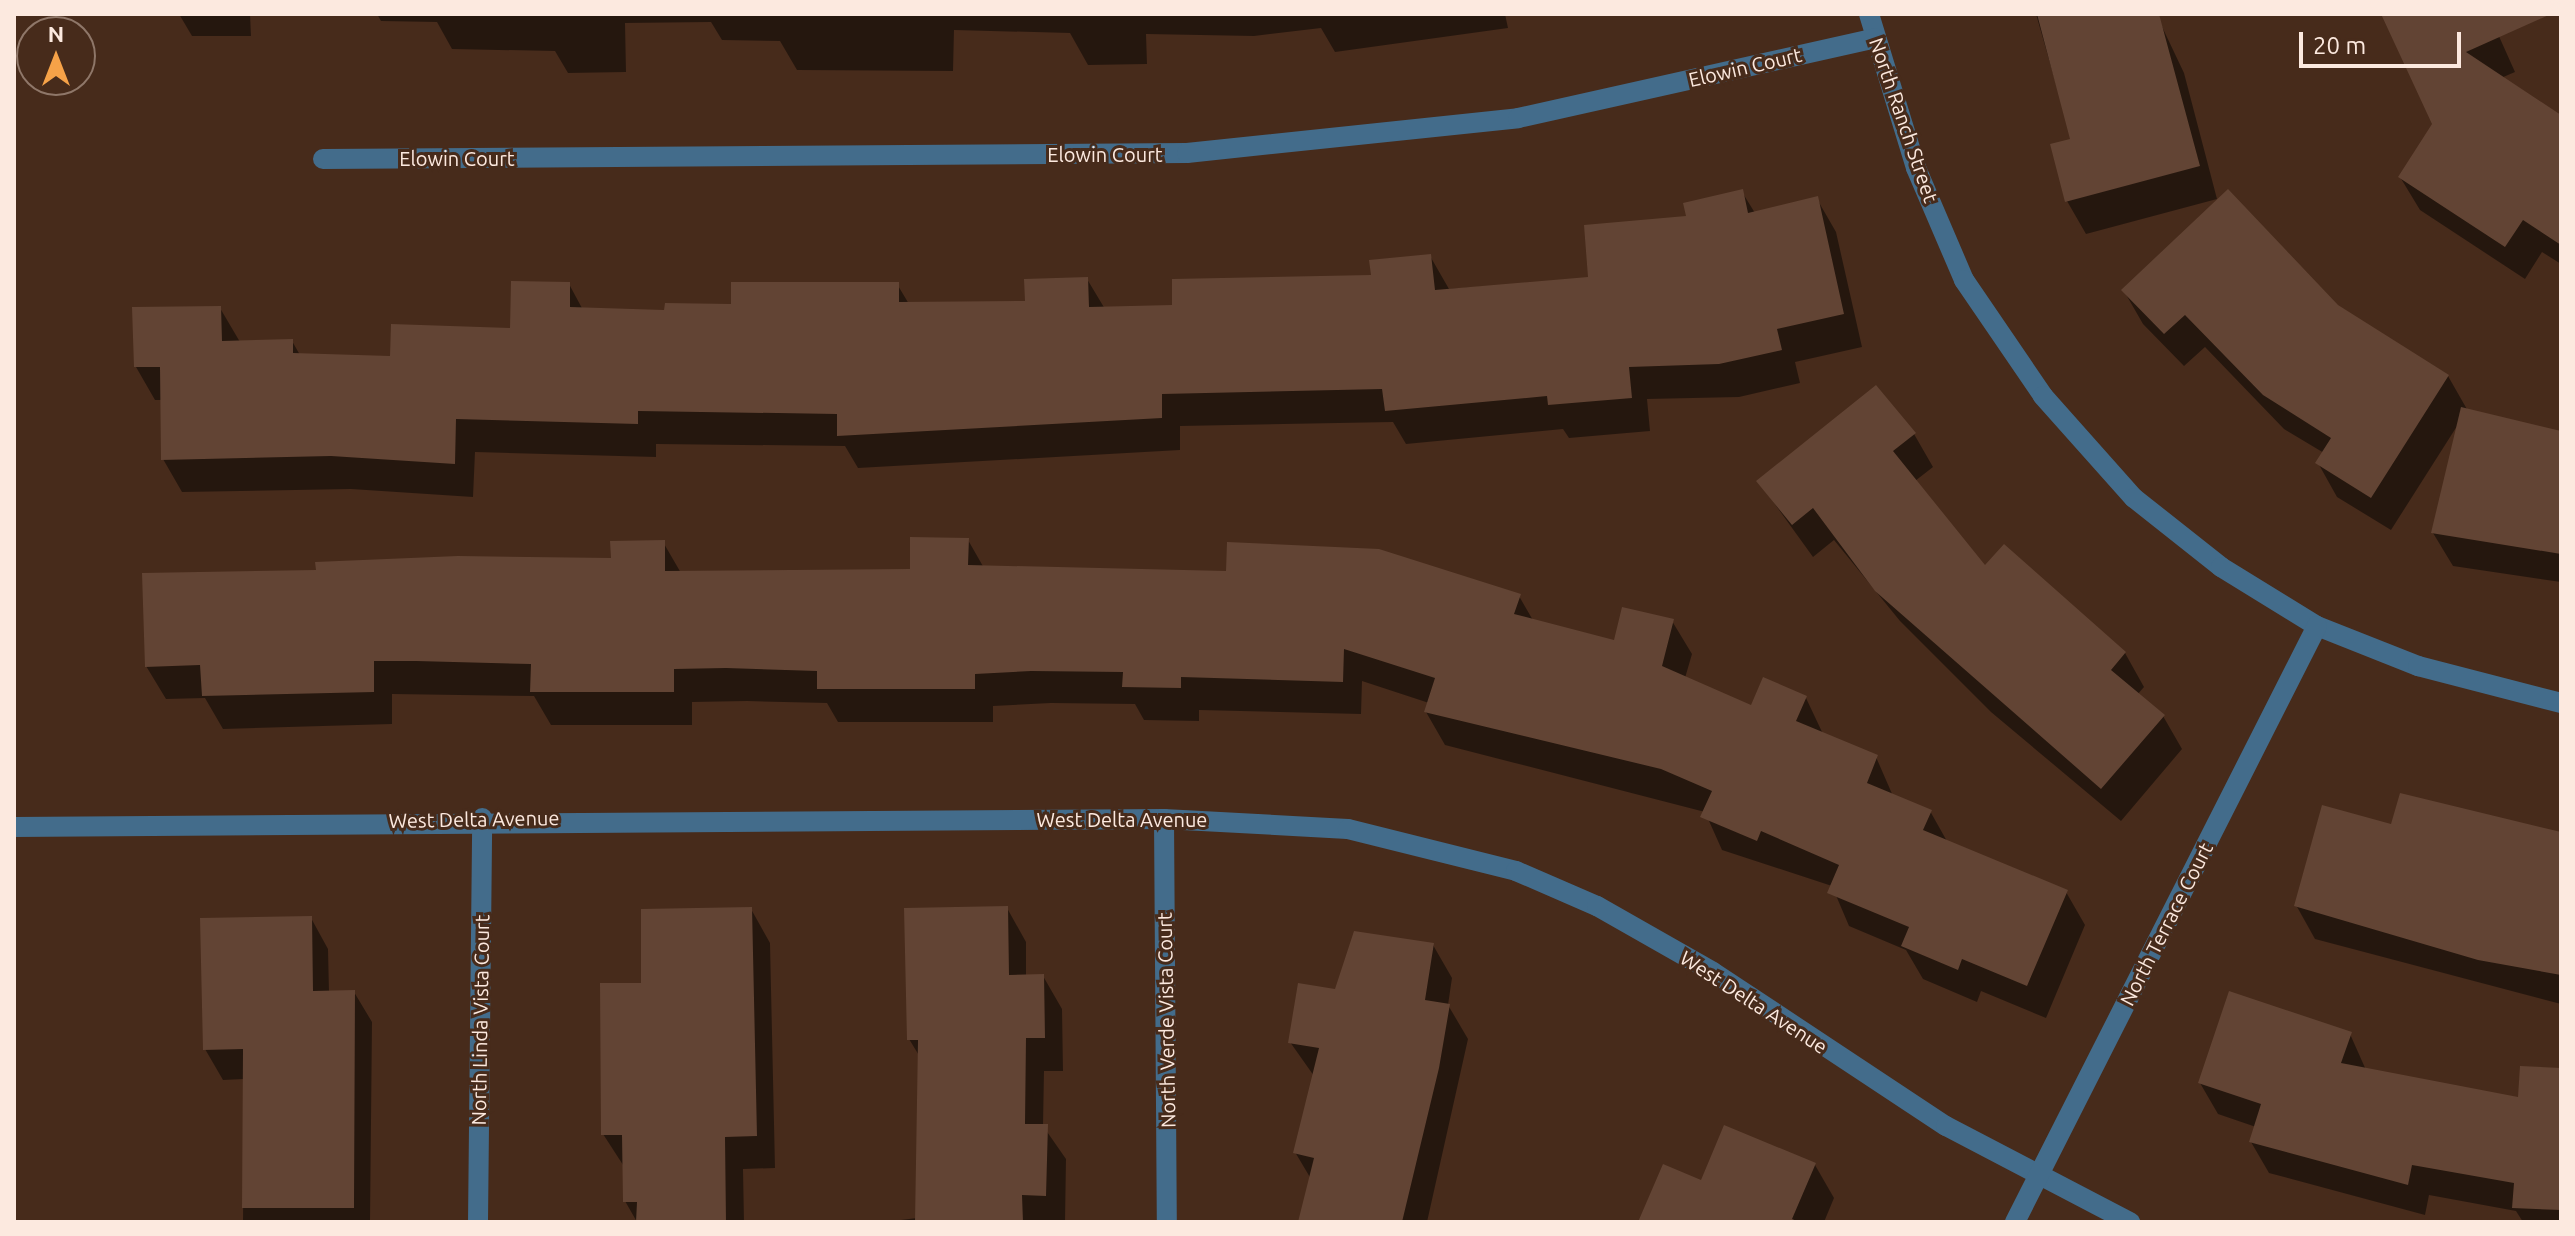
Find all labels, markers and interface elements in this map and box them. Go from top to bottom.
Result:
north arrow [16,16,96,96]
scale bar [2303,16,2465,66]
text: N [48,21,64,46]
text: 20 m [2313,32,2366,59]
street label: North Ranch Street [1865,34,1943,206]
street label: Elowin Court [1686,42,1804,92]
street label: Elowin Court [1047,142,1163,166]
street label: Elowin Court [399,146,515,170]
street label: West Delta Avenue [388,806,560,832]
street label: West Delta Avenue [1037,807,1207,831]
street label: North Terrace Court [2115,838,2217,1010]
street label: North Verde Vista Court [1152,912,1180,1128]
street label: North Linda Vista Court [466,914,494,1126]
street label: West Delta Avenue [1676,945,1832,1059]

